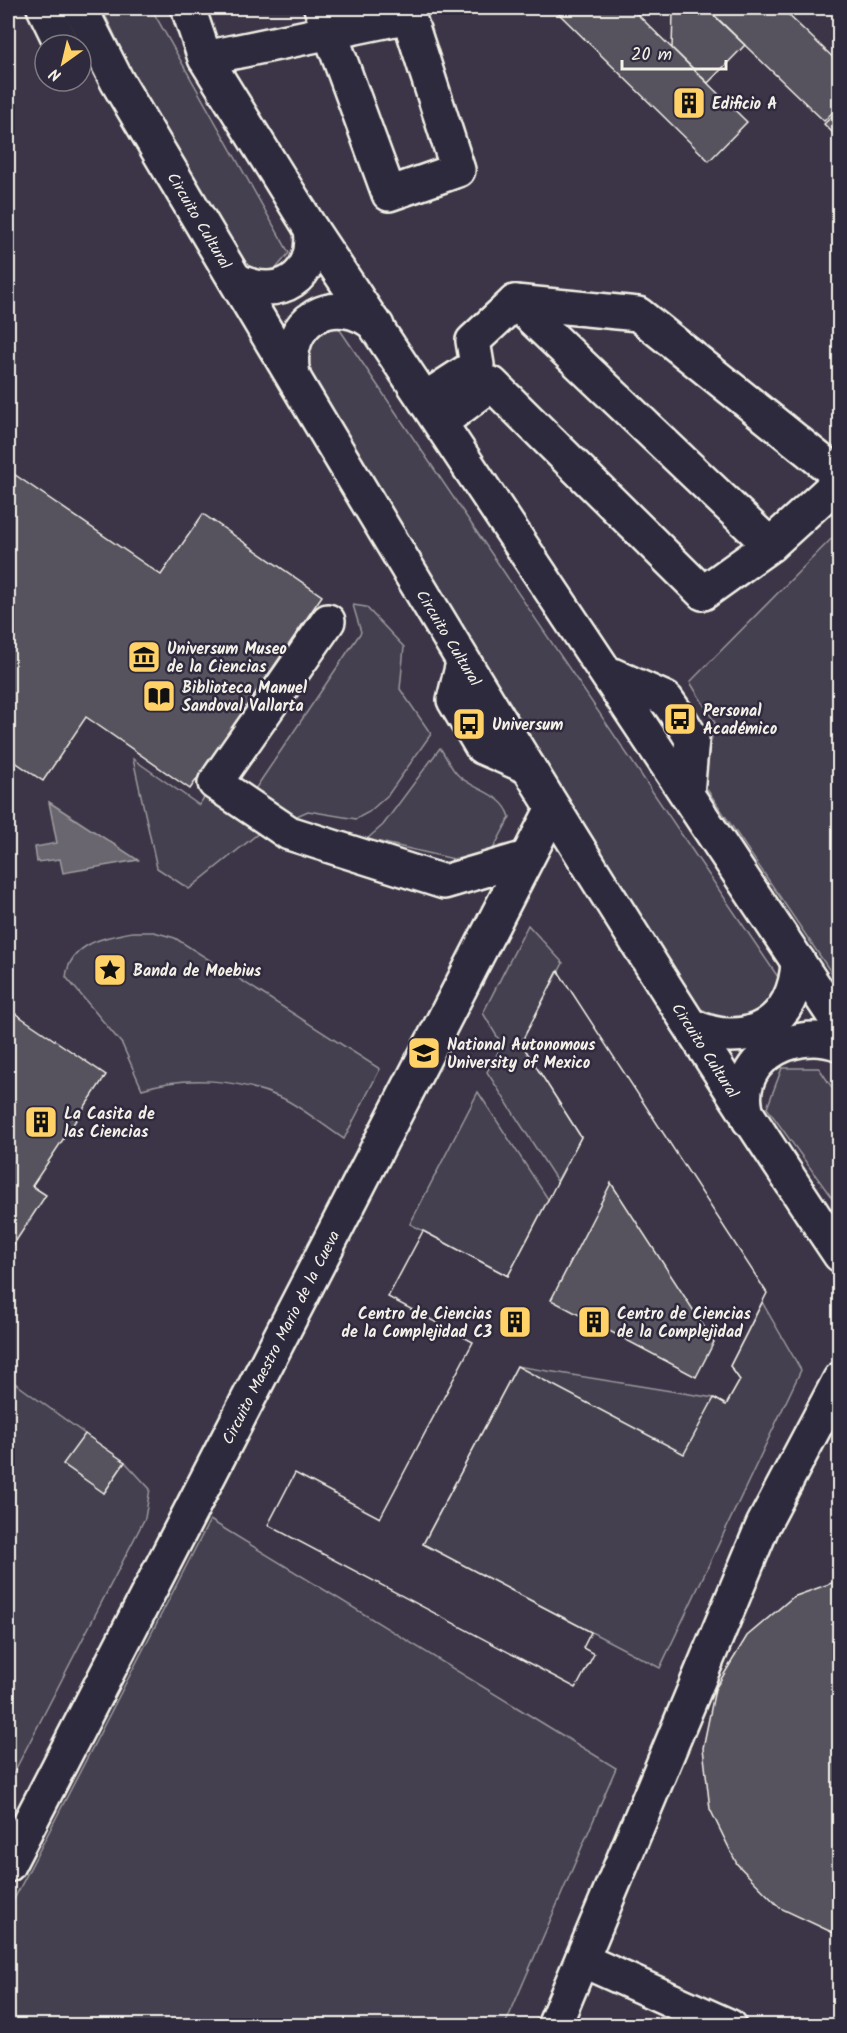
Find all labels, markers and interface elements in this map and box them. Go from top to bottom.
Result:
north arrow [33,33,93,93]
scale bar [622,33,726,71]
text: 20 m [631,41,672,70]
text: N [44,61,67,87]
building icon: Edificio A [671,85,707,121]
place label: Edificio A [712,92,777,117]
street label: Circuito Cultural [160,168,237,275]
street label: Circuito Cultural [409,585,487,692]
place label: Universum Museo de la Ciencias [167,637,287,680]
museum icon: Universum Museo de la Ciencias [126,639,162,675]
place label: Biblioteca Manuel Sandoval Vallarta [182,676,308,719]
library icon: Biblioteca Manuel Sandoval Vallarta [141,678,177,714]
place label: Personal Académico [703,699,777,742]
bus stop icon: Personal Académico [662,701,698,737]
bus stop icon: Universum [451,706,487,742]
place label: Universum [492,713,563,738]
place icon: Banda de Moebius [92,952,128,988]
place label: Banda de Moebius [133,959,262,984]
street label: Circuito Cultural [665,998,745,1104]
place label: National Autonomous University of Mexico [447,1033,596,1076]
school or university icon: National Autonomous University of Mexico [406,1035,442,1071]
place label: La Casita de las Ciencias [64,1102,155,1145]
building icon: La Casita de las Ciencias [23,1104,59,1140]
street label: Circuito Maestro Mario de la Cueva [216,1226,347,1449]
place label: Centro de Ciencias de la Complejidad C3 [341,1302,493,1345]
place label: Centro de Ciencias de la Complejidad [617,1302,751,1345]
building icon: Centro de Ciencias de la Complejidad C3 [497,1304,533,1340]
building icon: Centro de Ciencias de la Complejidad [576,1304,612,1340]

